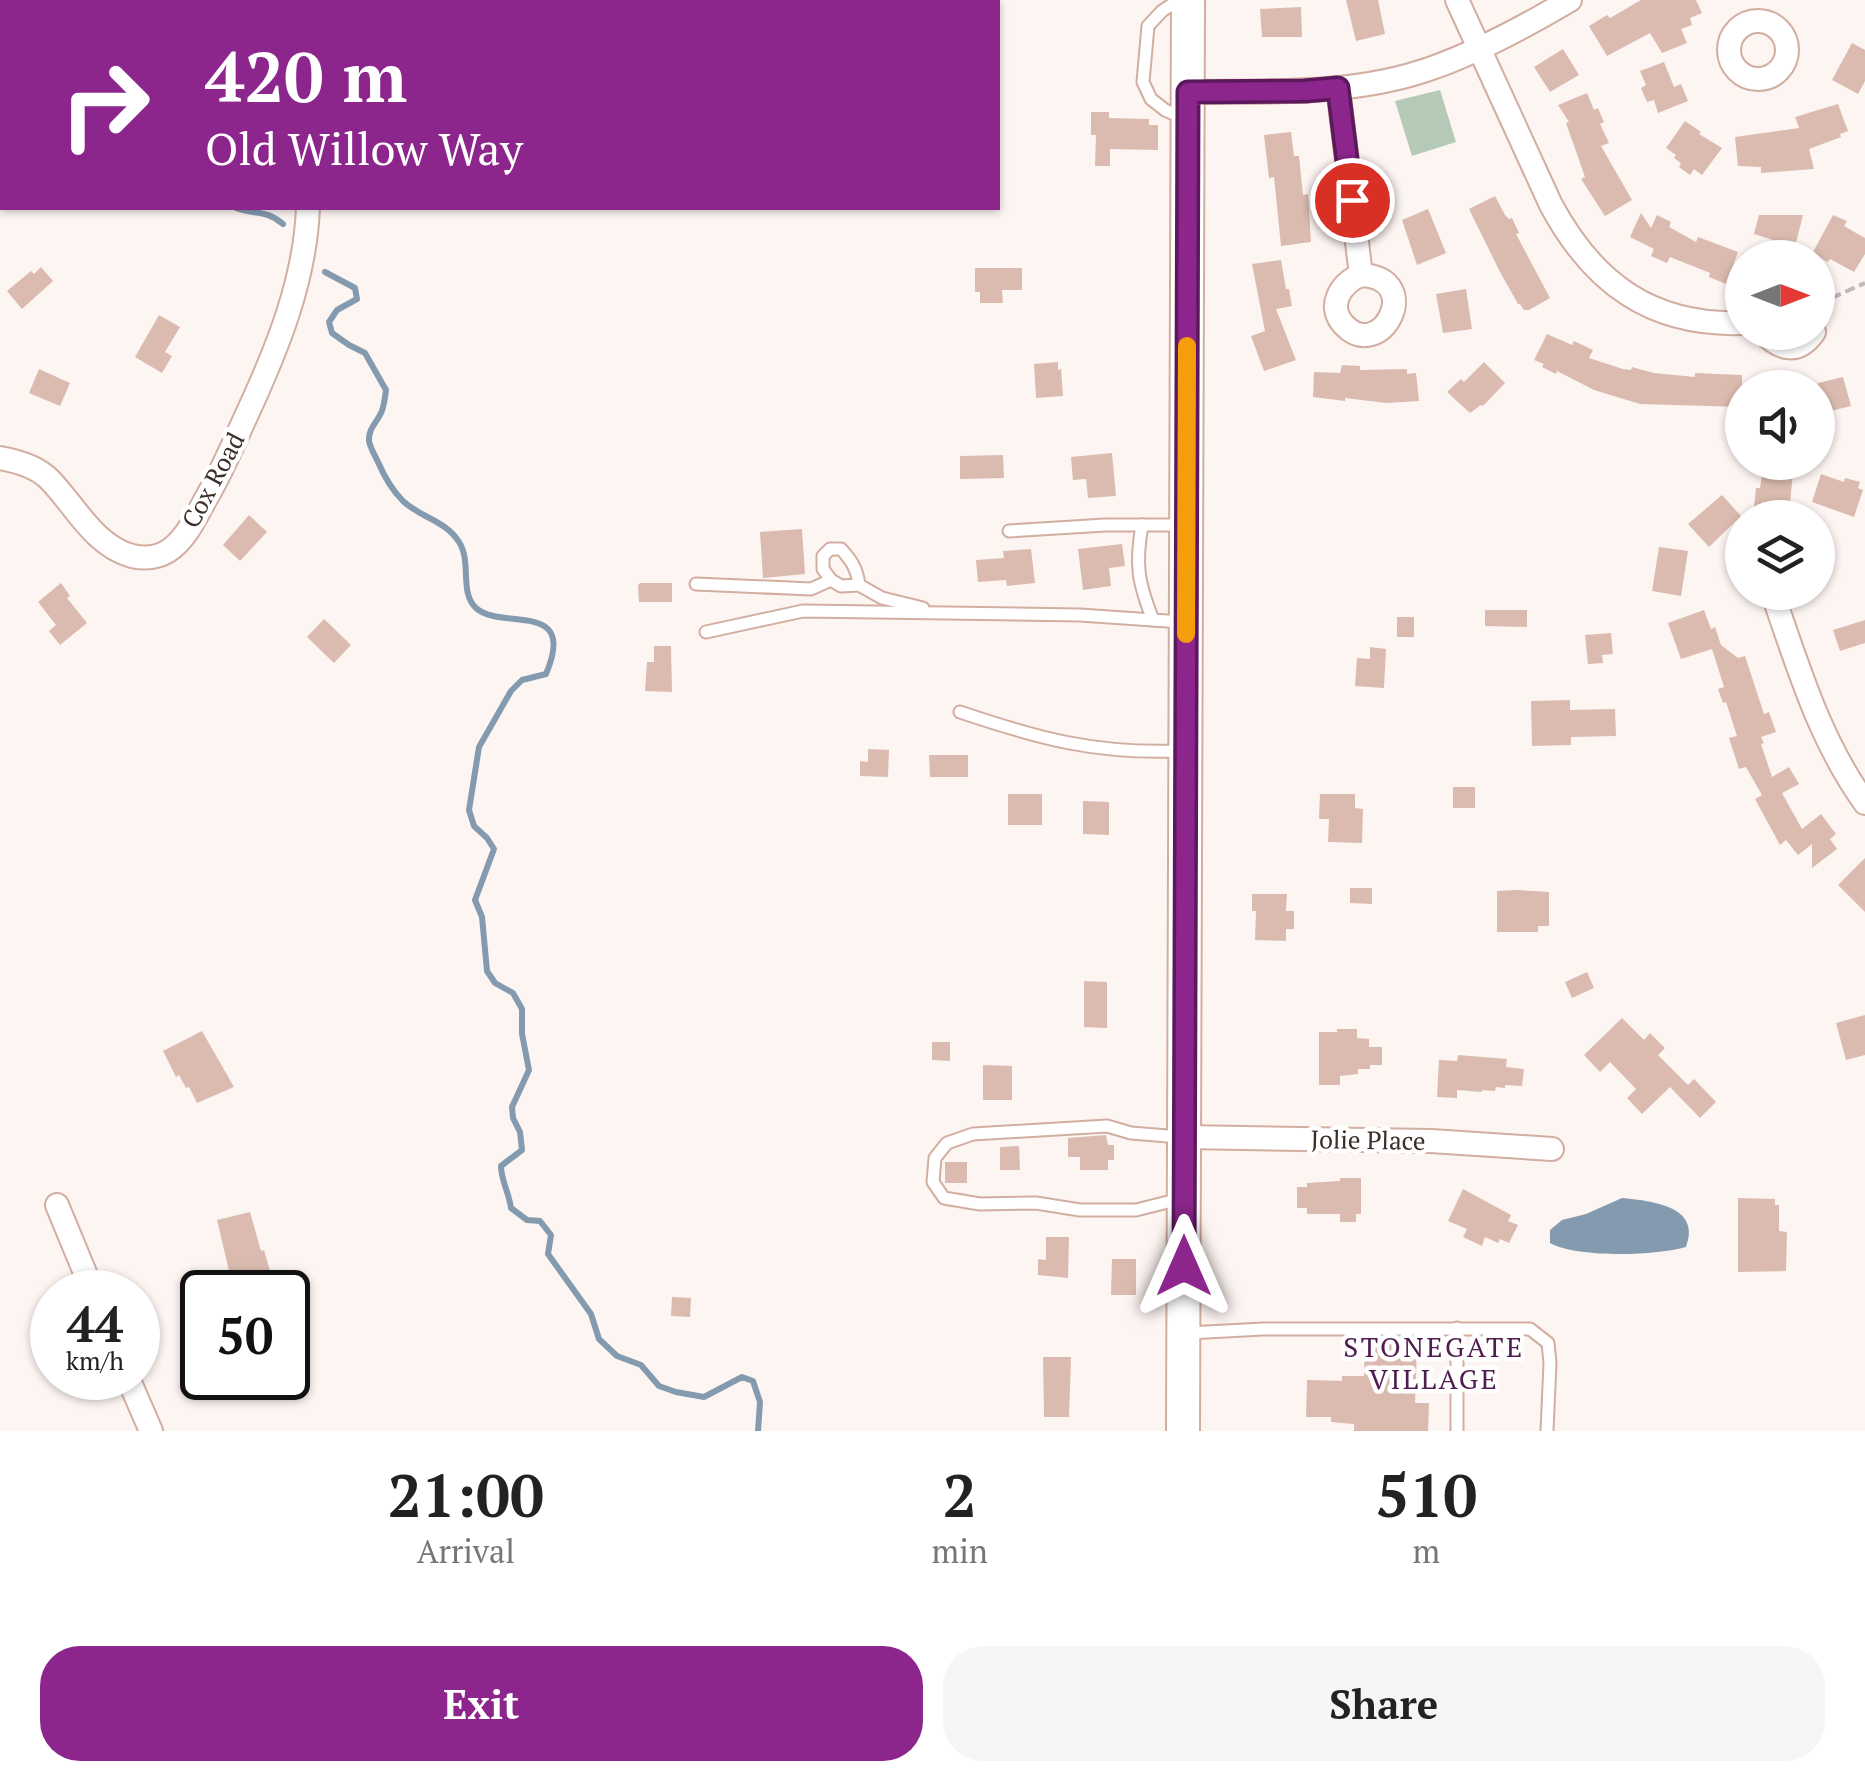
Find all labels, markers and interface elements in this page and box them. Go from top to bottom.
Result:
text: 420 m [205,29,407,122]
icon: right [40,40,170,170]
text: Old Willow Way [205,118,523,178]
pin [1310,158,1395,243]
icon: arrive [1325,173,1380,228]
north arrow [1725,240,1835,350]
map controls [1725,240,1835,610]
button: sound [1725,370,1835,480]
street label: Cox Road [174,426,252,533]
button: layers [1725,500,1835,610]
street label: Jolie Place [1310,1122,1426,1157]
position arrow [1132,1214,1236,1318]
speed limit sign: 50 [180,1270,310,1400]
text: 44 [67,1290,123,1356]
district label: STONEGATE VILLAGE [1343,1328,1525,1397]
text: km/h [66,1344,124,1377]
text: 21:00 [388,1455,544,1534]
text: 2 [943,1455,977,1534]
text: 510 [1376,1455,1477,1534]
text: Arrival [417,1530,515,1572]
text: min [932,1530,988,1572]
text: m [1413,1530,1440,1572]
button: Exit [40,1646,923,1761]
button: Share [943,1646,1825,1761]

